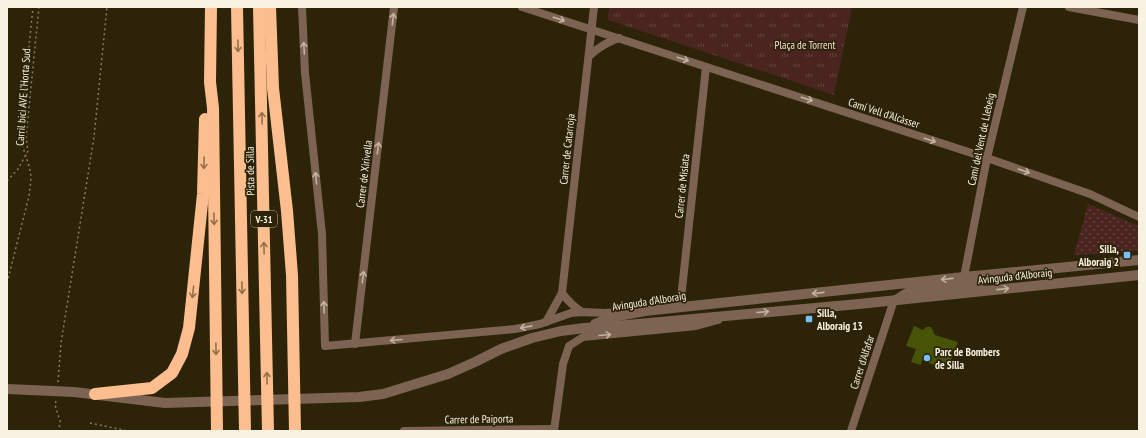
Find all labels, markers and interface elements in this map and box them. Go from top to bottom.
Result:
one-way arrow [389,13,397,26]
one-way arrow [553,16,566,23]
park label: Plaça de Torrent [775,38,835,52]
one-way arrow [234,39,242,52]
one-way arrow [300,42,307,55]
street label: Carril bici AVE l'Horta Sud [13,48,33,146]
one-way arrow [676,56,689,63]
street label: Camí del Vent de Llebeig [964,91,998,187]
street label: Camí Vell d'Alcàsser [847,95,921,131]
one-way arrow [800,96,812,104]
one-way arrow [258,112,266,125]
street label: Carrer de Catarroja [556,113,578,185]
one-way arrow [924,137,937,144]
street label: Carrer de Xirivella [353,139,375,209]
one-way arrow [374,142,382,155]
street label: Pista de Silla [243,146,257,196]
street label: Carrer de Mislata [672,153,692,219]
one-way arrow [200,156,207,169]
one-way arrow [1017,168,1030,175]
one-way arrow [312,172,320,185]
road number: V-31 [251,211,277,227]
one-way arrow [210,212,218,225]
one-way arrow [260,242,268,255]
place label: Silla, Alboraig 2 [1077,242,1119,269]
marker: Silla, Alboraig 2 [1122,250,1132,260]
street label: Avinguda d’Alboraig [977,265,1053,287]
one-way arrow [359,271,367,284]
one-way arrow [941,275,954,282]
one-way arrow [238,281,246,294]
one-way arrow [189,285,196,298]
one-way arrow [996,286,1009,293]
street label: Avinguda d’Alboraig [611,288,687,314]
one-way arrow [812,289,825,296]
one-way arrow [321,301,328,314]
place label: Silla, Alboraig 13 [816,306,863,333]
one-way arrow [756,309,769,316]
marker: Silla, Alboraig 13 [804,314,814,324]
one-way arrow [520,323,533,331]
one-way arrow [598,331,611,338]
street label: Carrer d'Alfafar [847,333,877,391]
one-way arrow [390,336,403,344]
one-way arrow [212,342,220,355]
place label: Parc de Bombers de Silla [935,345,1000,372]
marker: Parc de Bombers de Silla [922,353,932,363]
one-way arrow [263,372,271,385]
street label: Carrer de Paiporta [445,411,513,427]

